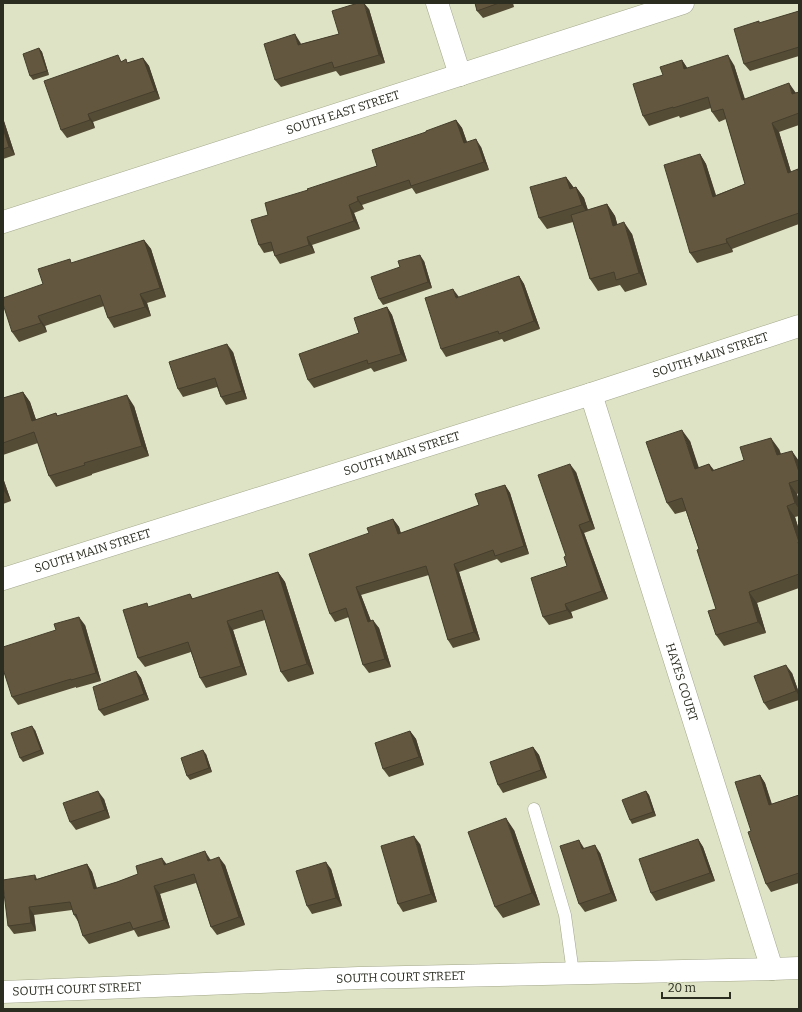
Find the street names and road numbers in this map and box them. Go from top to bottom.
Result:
street label: SOUTH EAST STREET [284,88,401,137]
street label: SOUTH MAIN STREET [651,329,770,380]
street label: SOUTH MAIN STREET [342,429,462,478]
street label: SOUTH MAIN STREET [33,526,153,576]
street label: HAYES COURT [663,641,701,723]
street label: SOUTH COURT STREET [336,969,465,986]
street label: SOUTH COURT STREET [12,980,142,999]

